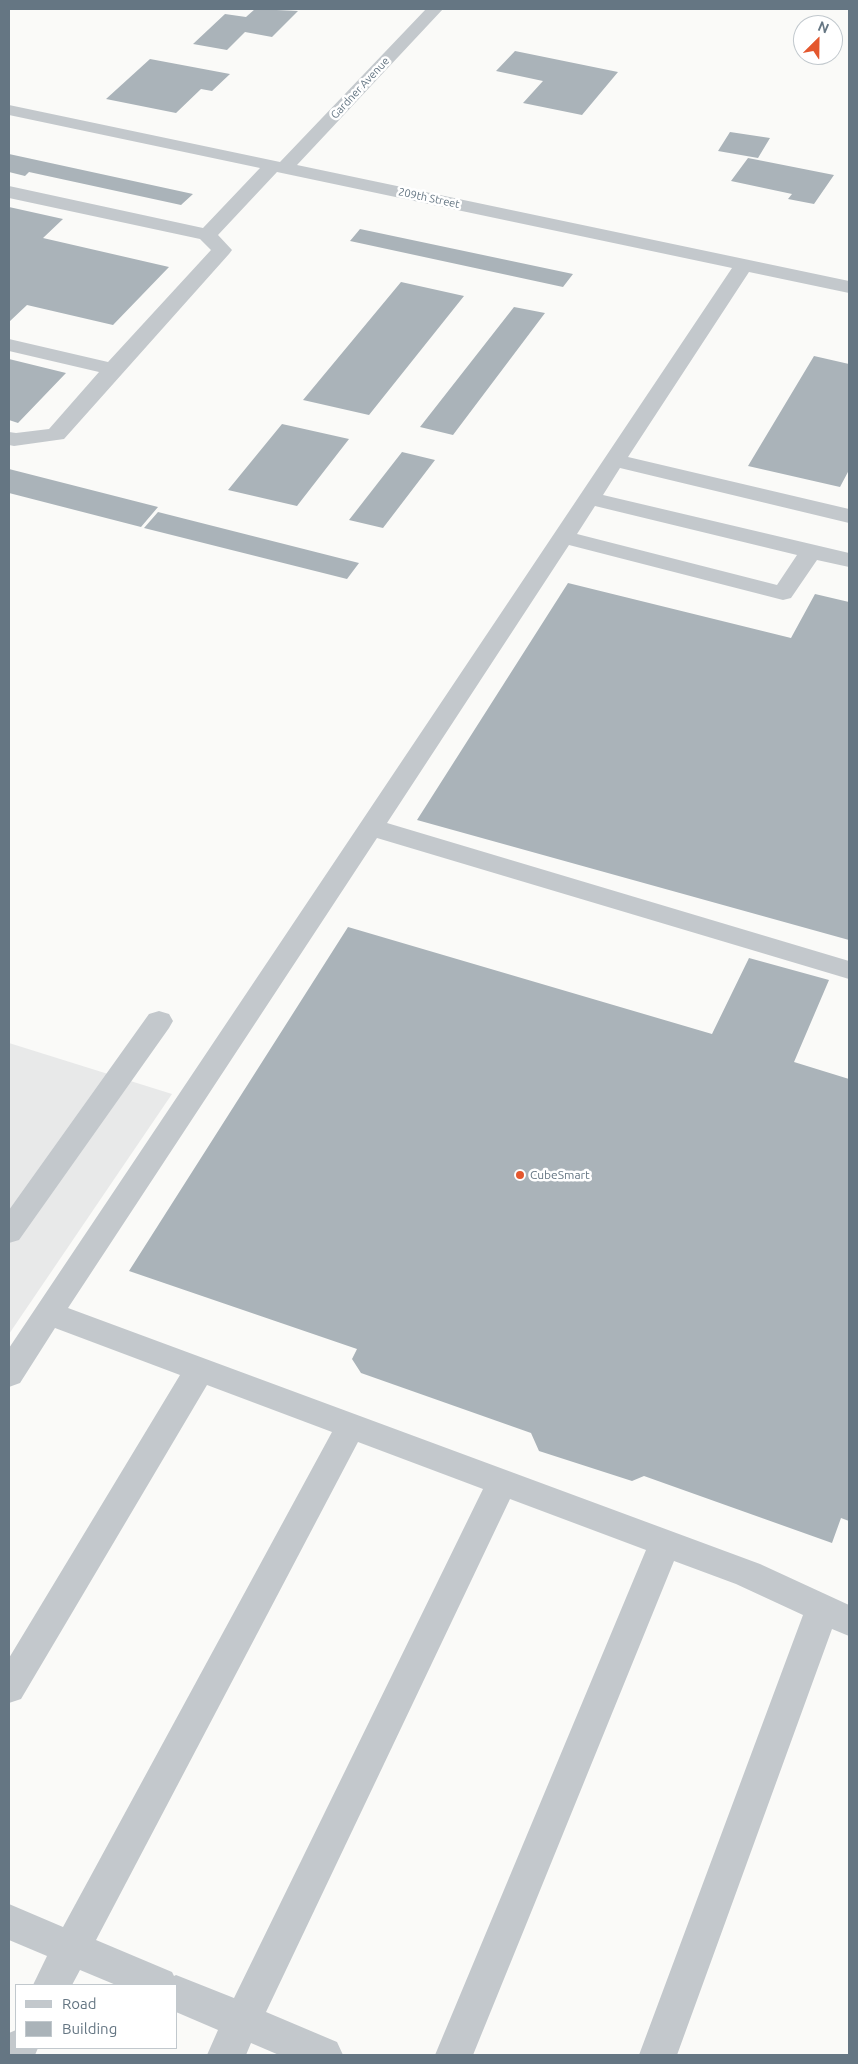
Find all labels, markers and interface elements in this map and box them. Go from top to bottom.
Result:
north arrow [793,15,843,65]
text: N [816,18,831,37]
street label: Gardner Avenue [328,54,392,122]
street label: 209th Street [397,185,461,211]
place label: CubeSmart [530,1168,590,1182]
marker: CubeSmart [514,1169,526,1181]
legend [15,1984,178,2049]
text: Road [62,1995,97,2012]
text: Building [62,2020,117,2037]

